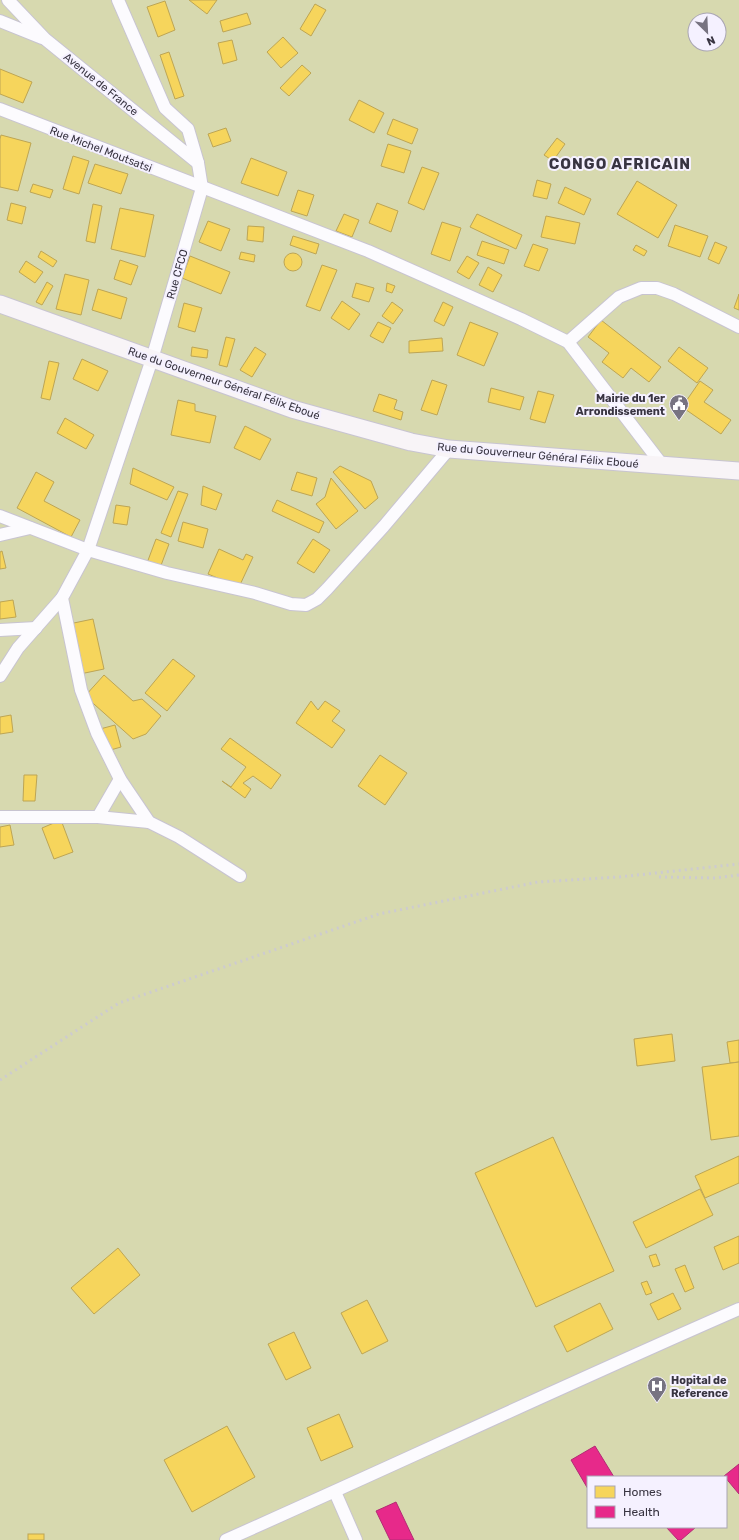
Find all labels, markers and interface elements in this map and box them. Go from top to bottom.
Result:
north arrow [687,12,727,52]
text: N [705,33,717,48]
street label: Avenue de France [61,50,141,118]
street label: Rue Michel Moutsatsi [48,124,154,175]
district label: CONGO AFRICAIN [549,155,691,173]
street label: Rue CFCO [164,248,191,301]
street label: Rue du Gouverneur Général Félix Eboué [126,344,321,423]
place label: Mairie du 1er Arrondissement [576,392,665,418]
public building icon: Mairie du 1er Arrondissement [668,393,690,421]
street label: Rue du Gouverneur Général Félix Eboué [437,440,639,471]
place label: Hopital de Reference [671,1374,728,1400]
hospital icon: Hopital de Reference [646,1375,668,1403]
legend [587,1476,727,1528]
text: Homes [623,1485,662,1499]
text: Health [623,1505,660,1519]

